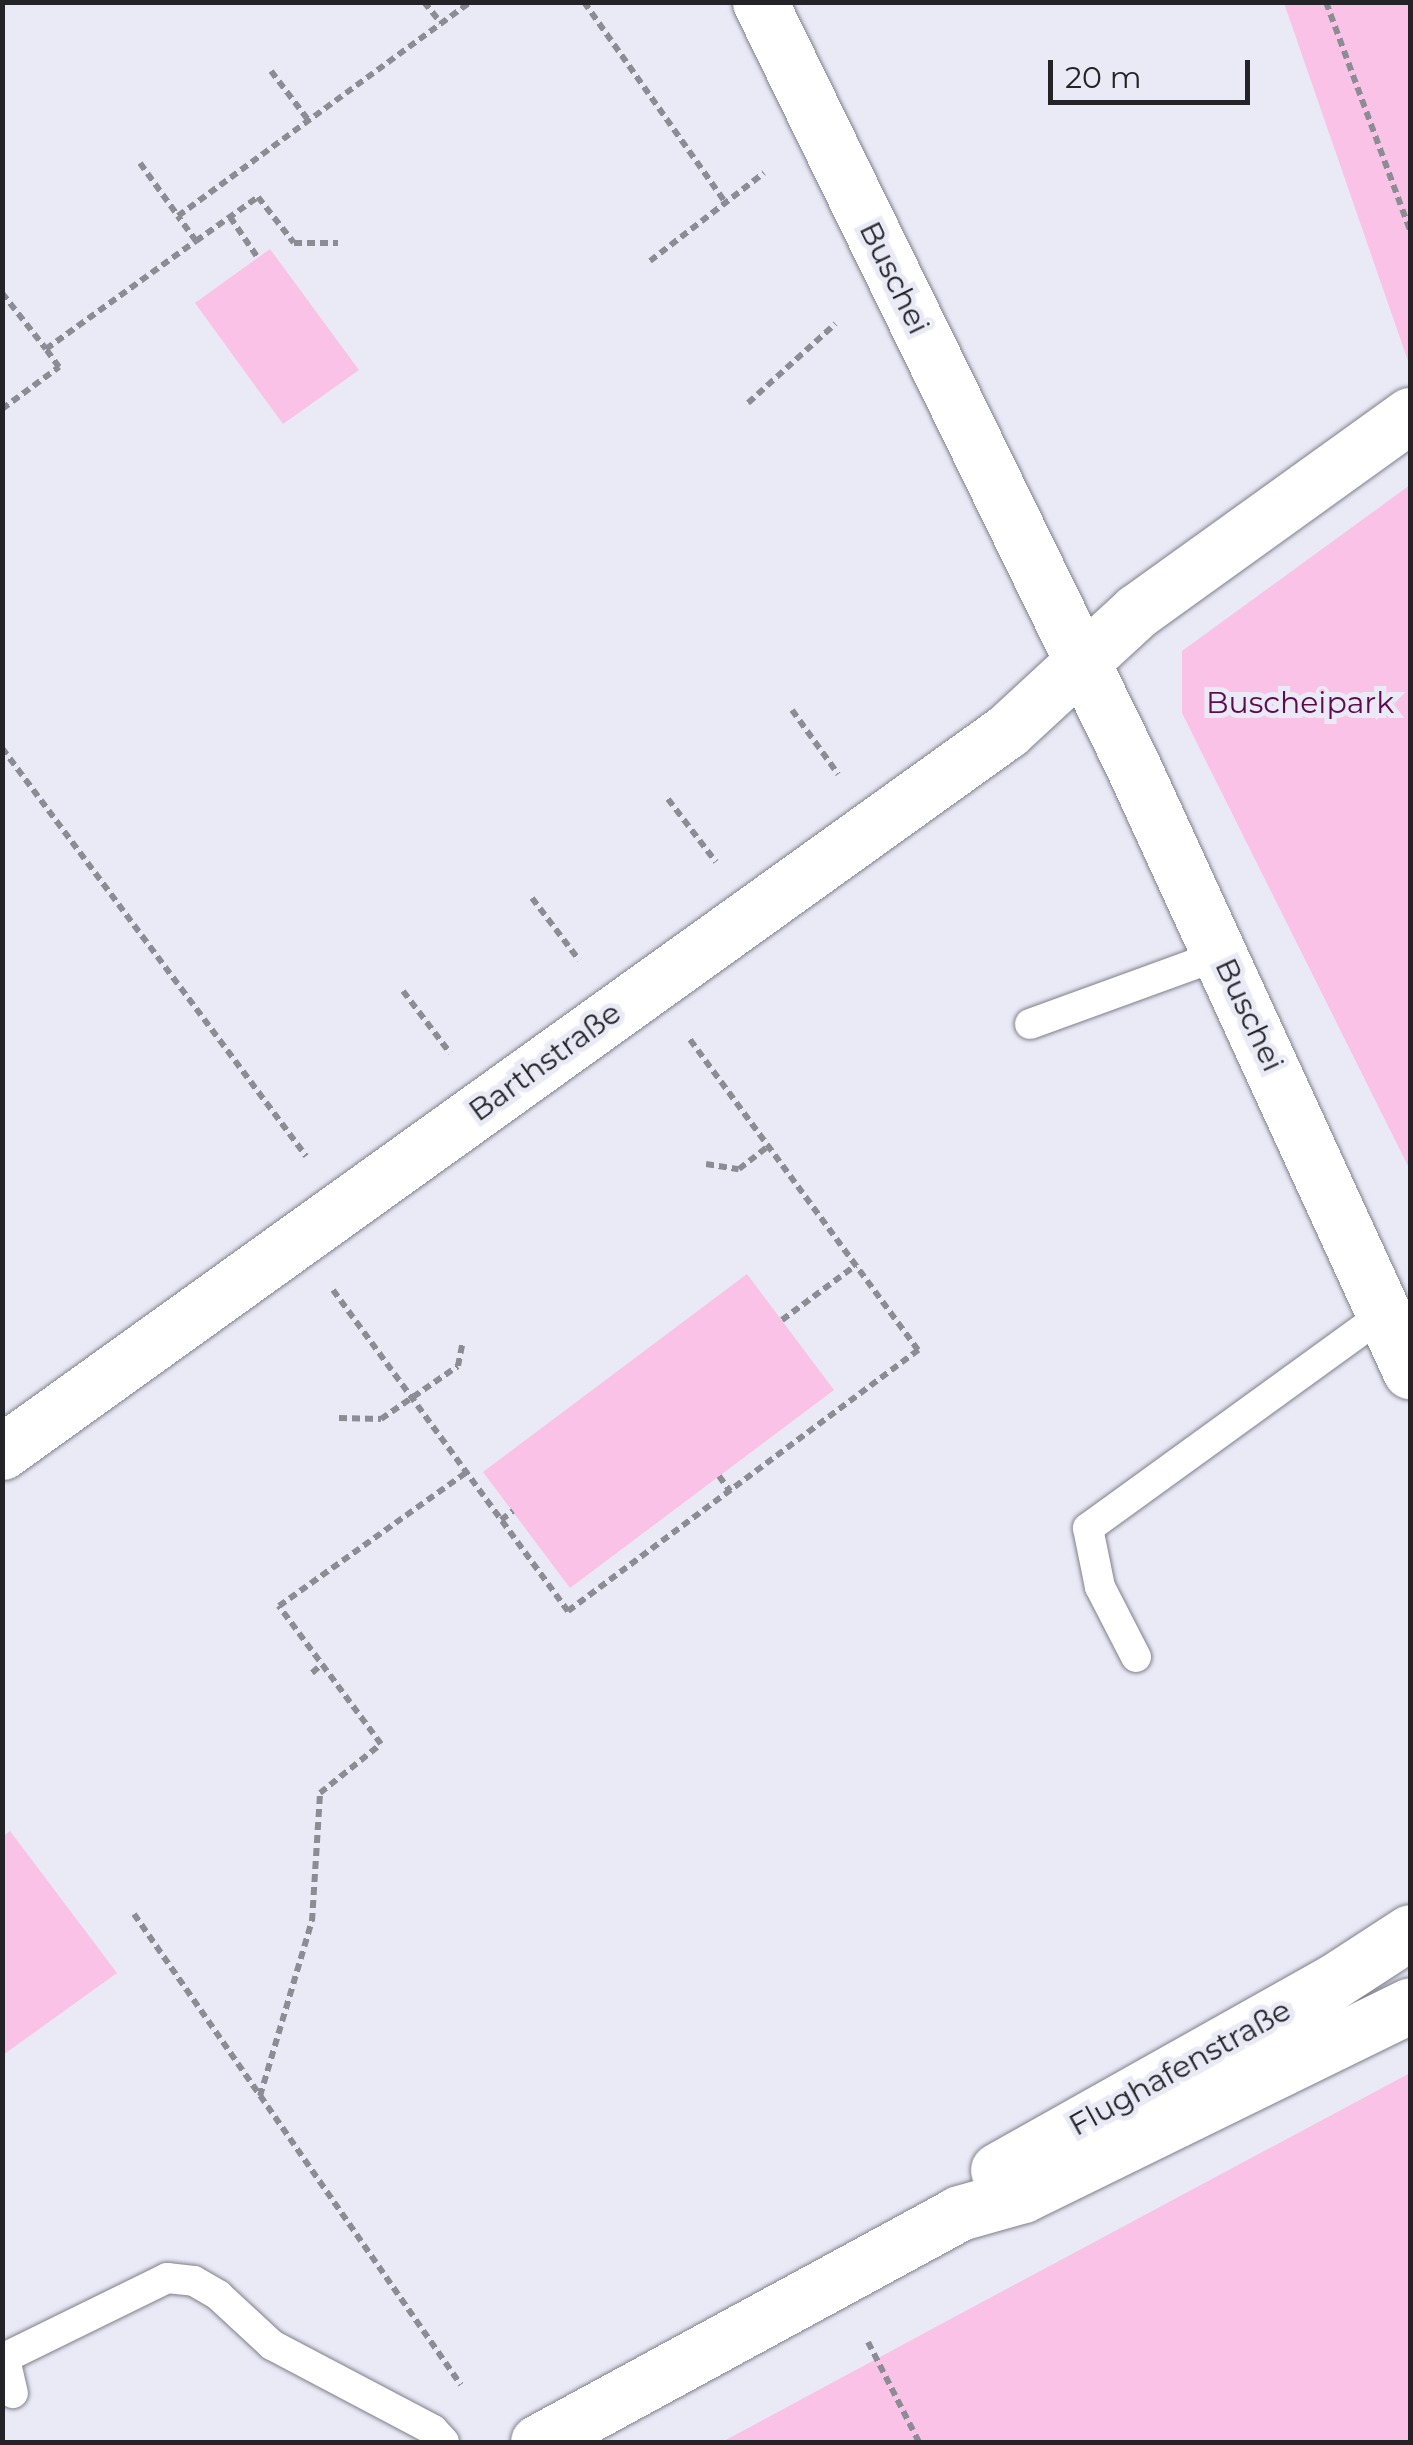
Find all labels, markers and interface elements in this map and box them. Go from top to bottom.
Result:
scale bar [1053,40,1256,102]
text: 20 m [1065,59,1142,96]
street label: Buschei [851,216,937,340]
park label: Buscheipark [1206,685,1394,721]
street label: Buschei [1207,953,1291,1077]
street label: Barthstraße [462,995,628,1129]
street label: Flughafenstraße [1063,1992,1297,2144]

